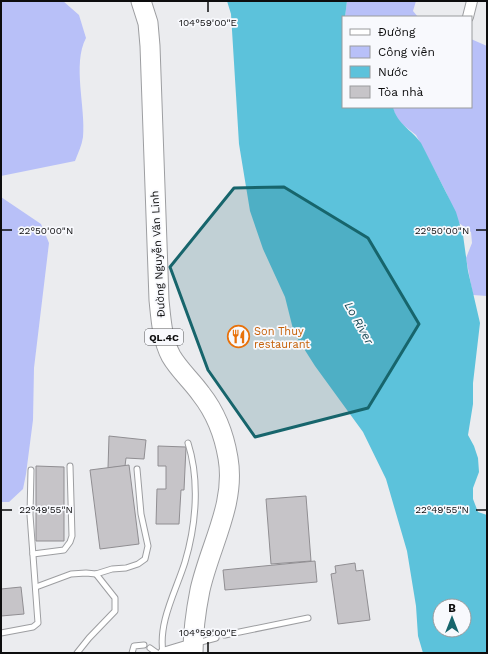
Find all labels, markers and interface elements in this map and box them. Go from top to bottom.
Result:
legend [342,16,472,108]
text: 104°59'00"E [179,17,237,28]
text: Đường [378,25,416,39]
text: Công viên [378,45,435,59]
text: Nước [378,65,408,79]
text: Tòa nhà [378,85,424,99]
street label: Đường Nguyễn Văn Linh [147,190,168,318]
text: 22°50'00"N [19,225,73,236]
text: 22°50'00"N [415,225,469,236]
water label: Lo River [342,299,377,348]
restaurant icon: Son Thuy restaurant [225,324,251,350]
place label: Son Thuy restaurant [254,325,310,351]
road number: QL.4C [145,329,183,345]
text: 22°49'55"N [19,504,73,515]
text: 22°49'55"N [415,504,469,515]
north arrow [432,598,472,638]
text: B [448,602,456,615]
text: 104°59'00"E [179,627,237,638]

